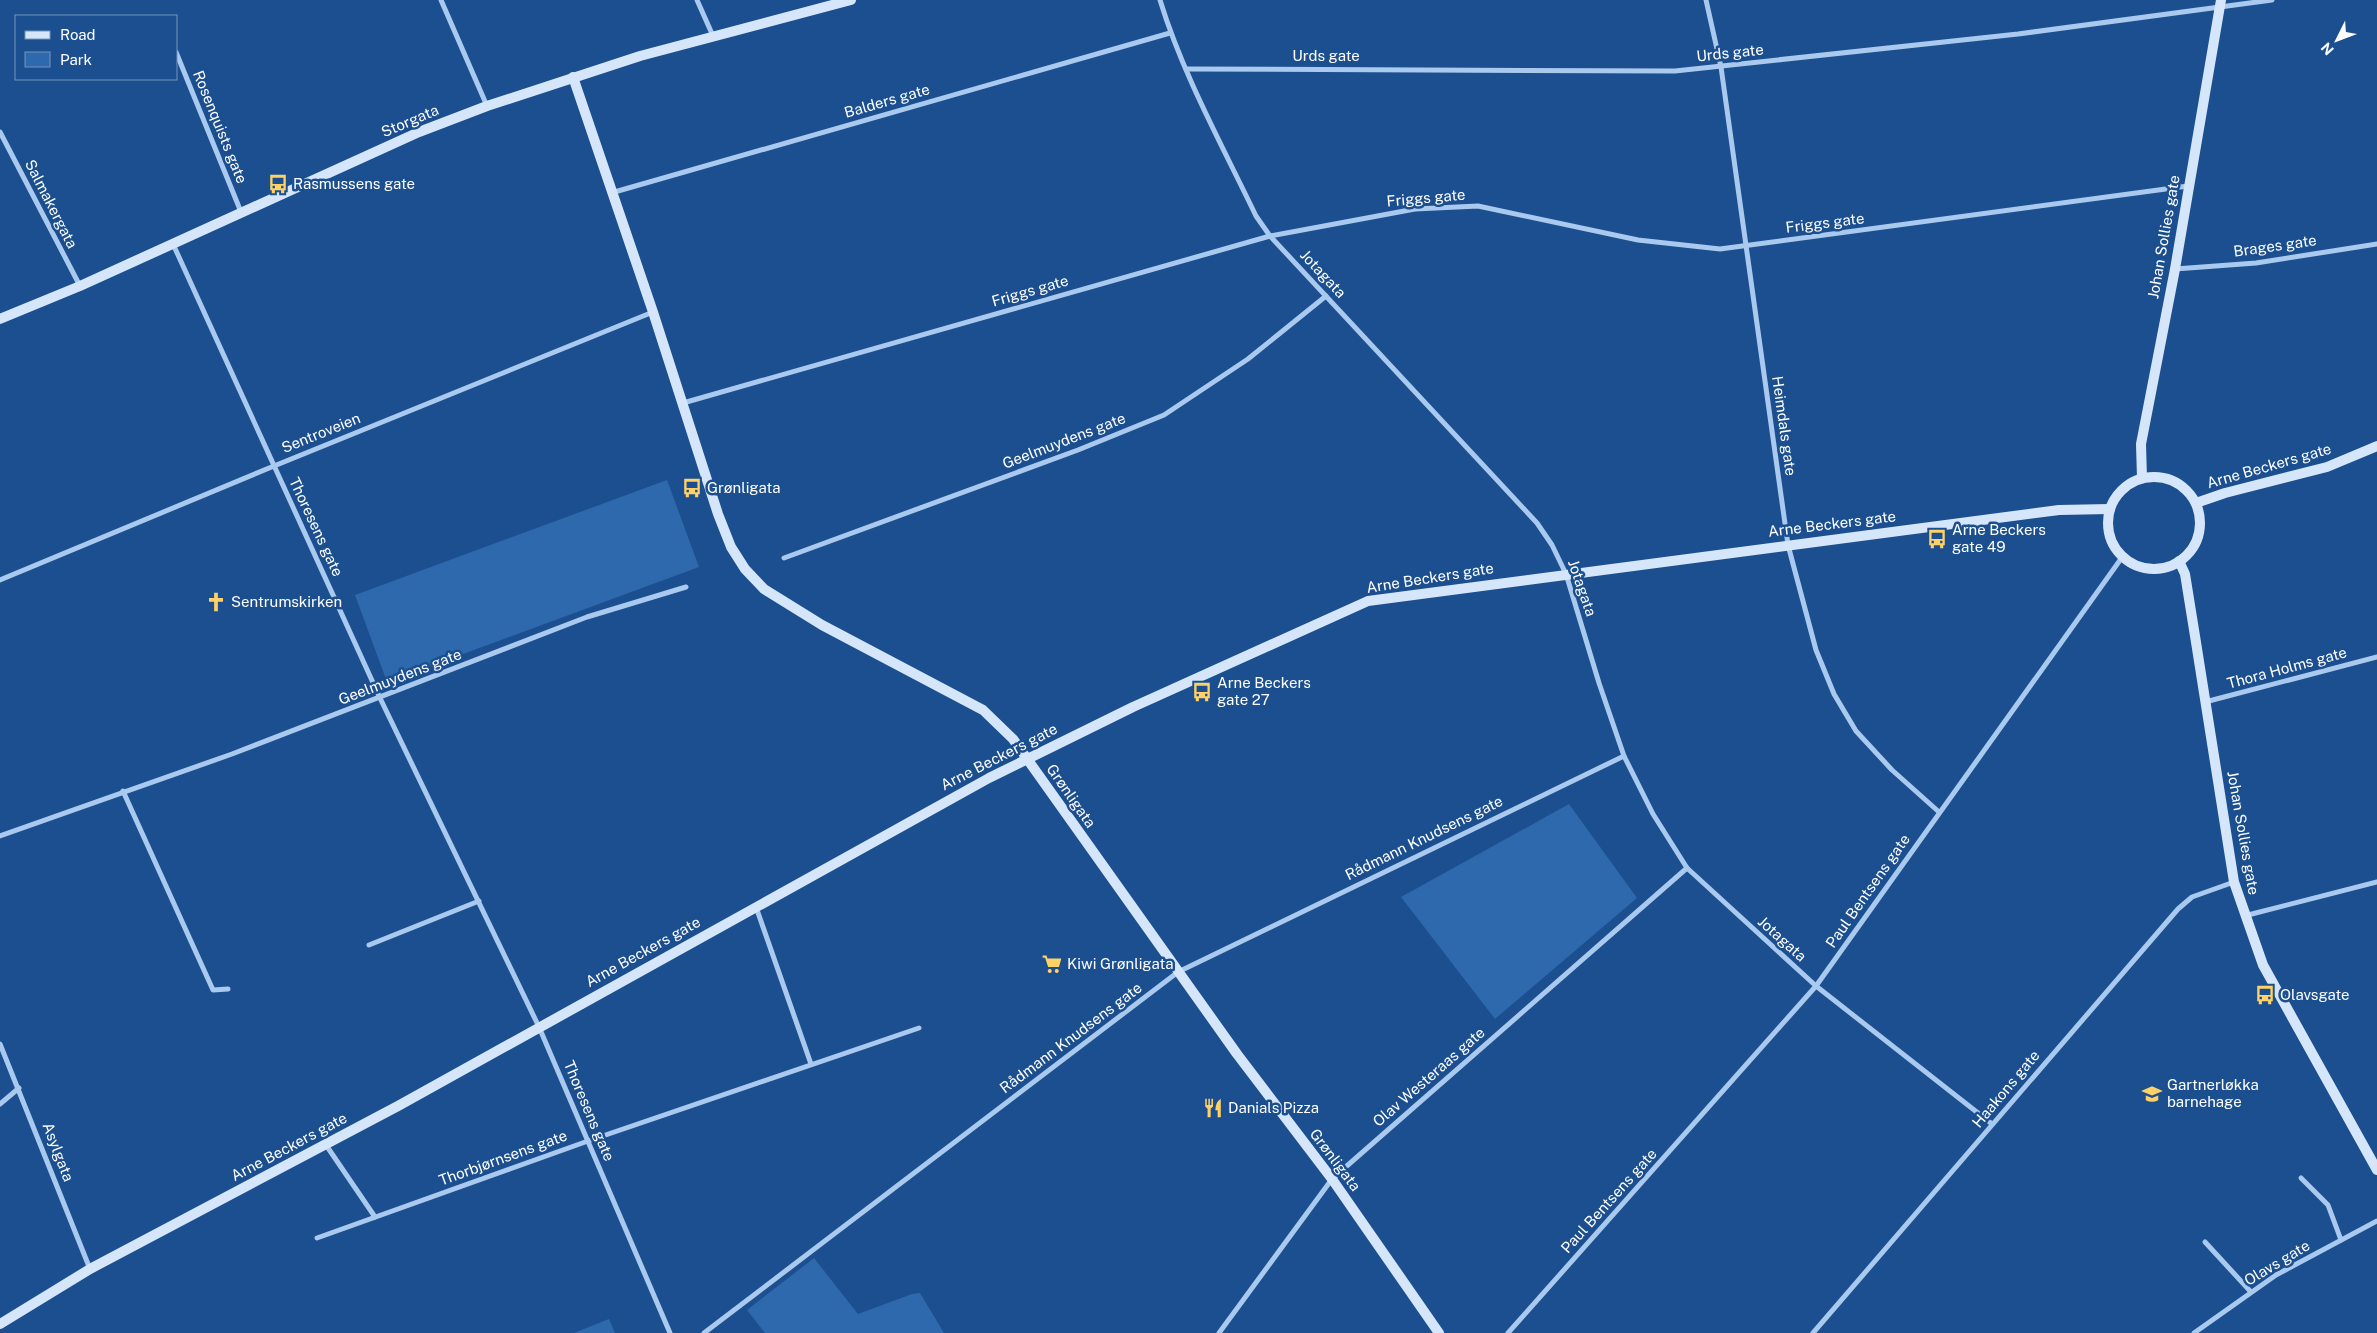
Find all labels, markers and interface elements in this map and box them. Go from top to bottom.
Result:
legend [15,15,178,80]
north arrow [2312,15,2362,65]
text: Road [60,26,96,43]
text: N [2318,39,2337,58]
street label: Urds gate [1695,41,1764,64]
street label: Urds gate [1292,47,1360,64]
text: Park [60,51,92,68]
street label: Rosenquists gate [190,68,251,186]
street label: Balders gate [842,80,932,121]
street label: Storgata [379,101,441,140]
street label: Salmakergata [22,157,81,251]
bus stop icon: Rasmussens gate [267,173,289,195]
street label: Johan Sollies gate [2144,174,2183,300]
place label: Rasmussens gate [293,175,415,192]
street label: Friggs gate [1386,186,1466,209]
street label: Friggs gate [1785,209,1865,236]
street label: Brages gate [2232,231,2318,260]
street label: Jotagata [1297,246,1350,301]
street label: Friggs gate [990,271,1070,310]
street label: Heimdals gate [1769,375,1800,477]
street label: Sentroveien [279,409,363,456]
street label: Geelmuydens gate [1000,409,1128,472]
street label: Arne Beckers gate [2205,440,2333,491]
street label: Thoresens gate [286,475,347,579]
bus stop icon: Grønligata [681,477,703,499]
place label: Grønligata [707,479,781,496]
street label: Arne Beckers gate [1767,507,1897,540]
place label: Arne Beckers gate 49 [1952,521,2046,555]
bus stop icon: Arne Beckers gate 49 [1926,528,1948,550]
street label: Jotagata [1565,557,1600,619]
street label: Arne Beckers gate [1365,559,1495,596]
church icon: Sentrumskirken [205,591,227,613]
place label: Sentrumskirken [231,593,342,610]
street label: Thora Holms gate [2225,643,2349,692]
street label: Geelmuydens gate [336,645,464,708]
place label: Arne Beckers gate 27 [1217,674,1311,708]
bus stop icon: Arne Beckers gate 27 [1191,681,1213,703]
street label: Arne Beckers gate [938,720,1060,793]
street label: Grønligata [1043,761,1099,831]
street label: Johan Sollies gate [2224,770,2263,896]
street label: Rådmann Knudsens gate [1342,792,1505,883]
street label: Paul Bentsens gate [1822,831,1913,951]
street label: Jotagata [1755,912,1810,965]
street label: Arne Beckers gate [582,913,703,990]
supermarket icon: Kiwi Grønligata [1041,953,1063,975]
place label: Kiwi Grønligata [1067,955,1174,972]
street label: Rådmann Knudsens gate [996,979,1145,1096]
bus stop icon: Olavsgate [2254,984,2276,1006]
place label: Olavsgate [2280,986,2350,1003]
street label: Olav Westeraas gate [1369,1024,1488,1130]
street label: Haakons gate [1968,1047,2043,1131]
street label: Thoresens gate [561,1058,618,1164]
place label: Gartnerløkka barnehage [2167,1076,2259,1110]
school or university icon: Gartnerløkka barnehage [2141,1083,2163,1105]
restaurant icon: Danials Pizza [1202,1097,1224,1119]
place label: Danials Pizza [1228,1099,1319,1116]
street label: Arne Beckers gate [228,1109,350,1184]
street label: Asylgata [39,1120,77,1184]
street label: Grønligata [1306,1125,1364,1194]
street label: Thorbjørnsens gate [436,1126,569,1189]
street label: Paul Bentsens gate [1557,1145,1660,1256]
street label: Olavs gate [2241,1236,2313,1289]

